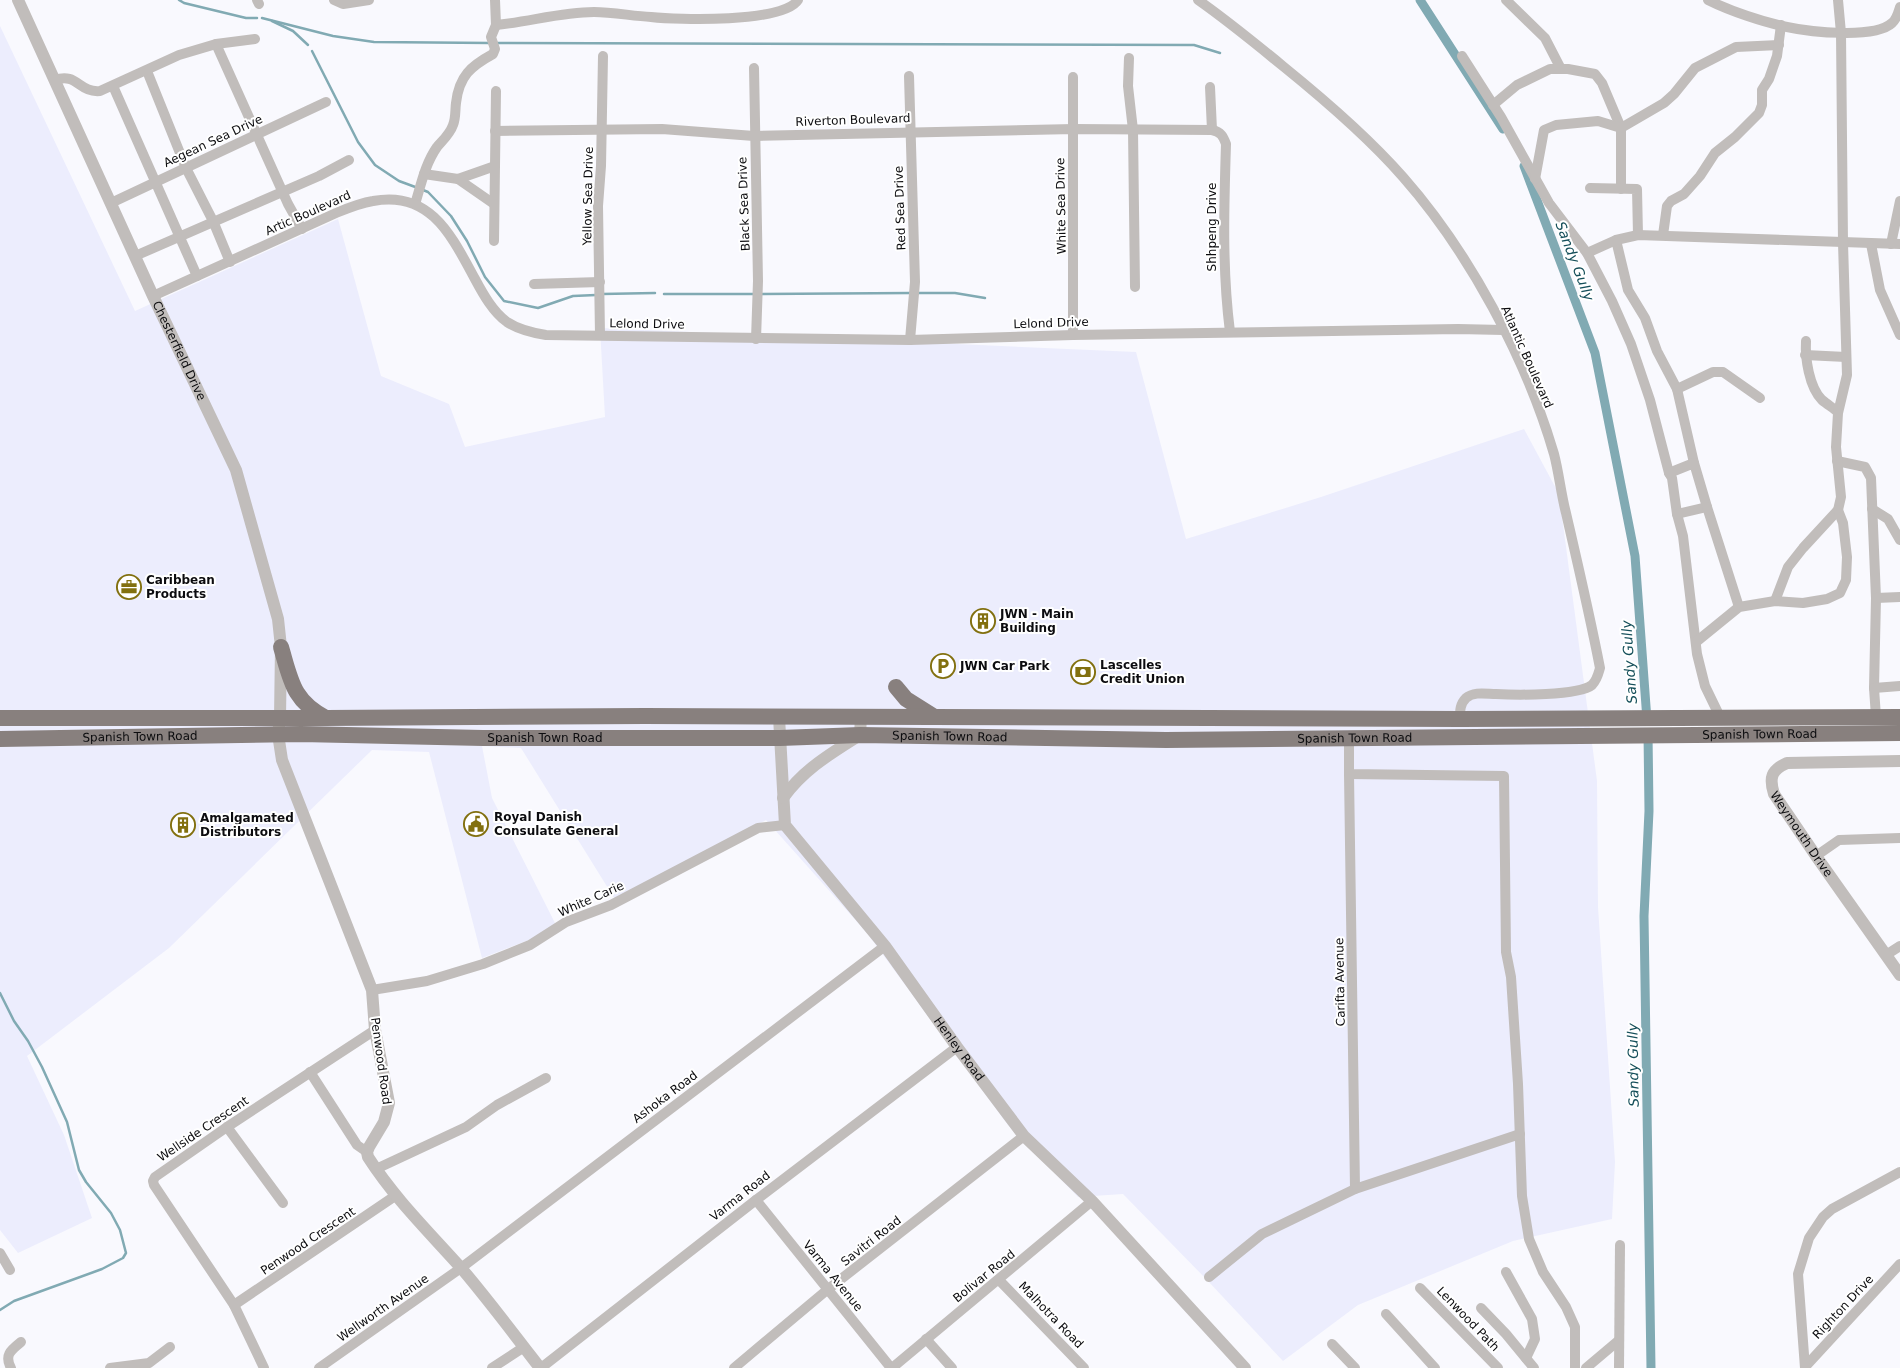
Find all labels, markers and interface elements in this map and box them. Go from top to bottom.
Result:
street label: Riverton Boulevard [795,111,911,129]
street label: Aegean Sea Drive [161,112,265,170]
street label: Yellow Sea Drive [580,146,596,247]
street label: Black Sea Drive [735,157,753,251]
street label: White Sea Drive [1053,157,1069,255]
street label: Red Sea Drive [892,165,908,251]
street label: Shhpeng Drive [1205,183,1219,271]
street label: Artic Boulevard [263,188,353,238]
water label: Sandy Gully [1553,219,1598,304]
street label: Chesterfield Drive [149,299,209,403]
street label: Atlantic Boulevard [1498,304,1556,410]
street label: Lelond Drive [1013,315,1089,331]
street label: Lelond Drive [609,316,685,332]
place label: Caribbean Products [146,573,215,601]
office icon: Caribbean Products [116,574,142,600]
place label: JWN - Main Building [999,607,1074,635]
building icon: JWN - Main Building [970,608,996,634]
water label: Sandy Gully [1618,619,1640,704]
parking icon: JWN Car Park [930,653,956,679]
place label: Lascelles Credit Union [1100,658,1185,686]
place label: JWN Car Park [959,659,1050,673]
bank icon: Lascelles Credit Union [1070,659,1096,685]
street label: Spanish Town Road [1702,727,1818,742]
street label: Spanish Town Road [82,729,198,745]
street label: Spanish Town Road [892,729,1008,744]
street label: Spanish Town Road [487,731,603,745]
street label: Spanish Town Road [1297,731,1413,746]
street label: Weymouth Drive [1767,789,1835,879]
place label: Royal Danish Consulate General [494,810,618,838]
place label: Amalgamated Distributors [200,811,294,839]
public building icon: Royal Danish Consulate General [463,811,489,837]
building icon: Amalgamated Distributors [170,812,196,838]
street label: White Carie [556,878,626,920]
street label: Carifta Avenue [1332,938,1348,1026]
street label: Henley Road [931,1014,987,1084]
street label: Penwood Road [368,1017,394,1105]
water label: Sandy Gully [1624,1022,1642,1107]
street label: Ashoka Road [630,1068,700,1126]
street label: Wellside Crescent [155,1093,251,1165]
street label: Varma Road [707,1168,773,1224]
street label: Penwood Crescent [258,1204,358,1278]
street label: Savitri Road [838,1213,904,1269]
street label: Varma Avenue [800,1238,866,1314]
street label: Bolivar Road [950,1247,1018,1305]
street label: Wellworth Avenue [335,1271,431,1345]
street label: Righton Drive [1810,1272,1876,1342]
street label: Malhotra Road [1016,1279,1086,1351]
street label: Lenwood Path [1434,1284,1502,1354]

